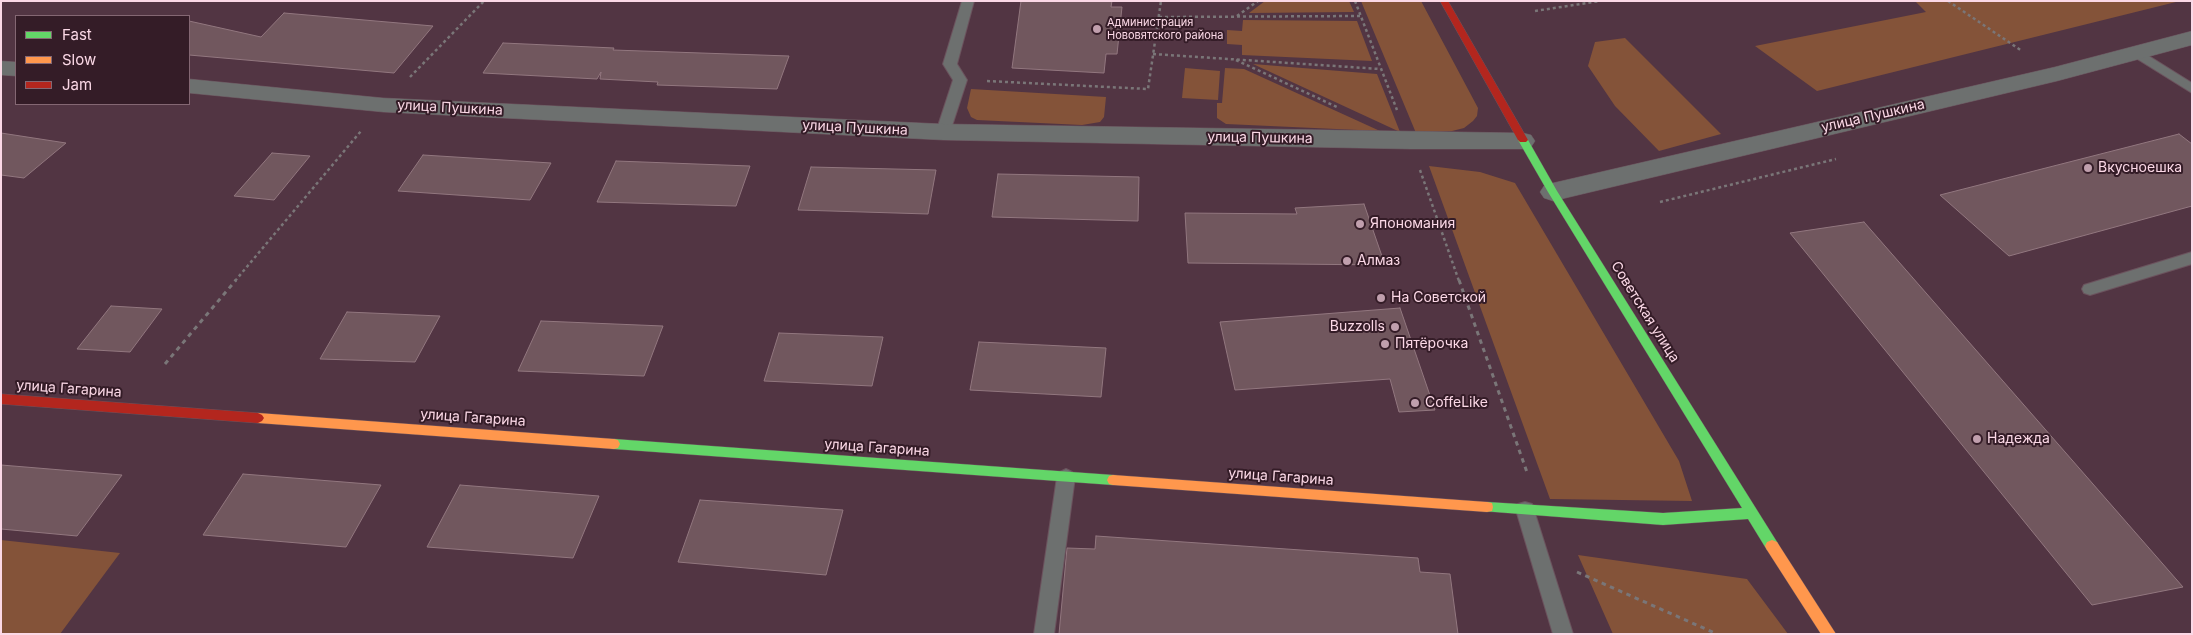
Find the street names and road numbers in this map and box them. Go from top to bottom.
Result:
street label: улица Пушкина [1820,96,1926,136]
street label: улица Пушкина [397,97,503,119]
street label: улица Пушкина [802,117,908,139]
street label: улица Пушкина [1207,129,1313,147]
street label: Советская улица [1607,258,1683,366]
street label: улица Гагарина [16,377,122,401]
street label: улица Гагарина [420,406,526,430]
street label: улица Гагарина [824,436,930,460]
street label: улица Гагарина [1228,465,1334,489]

